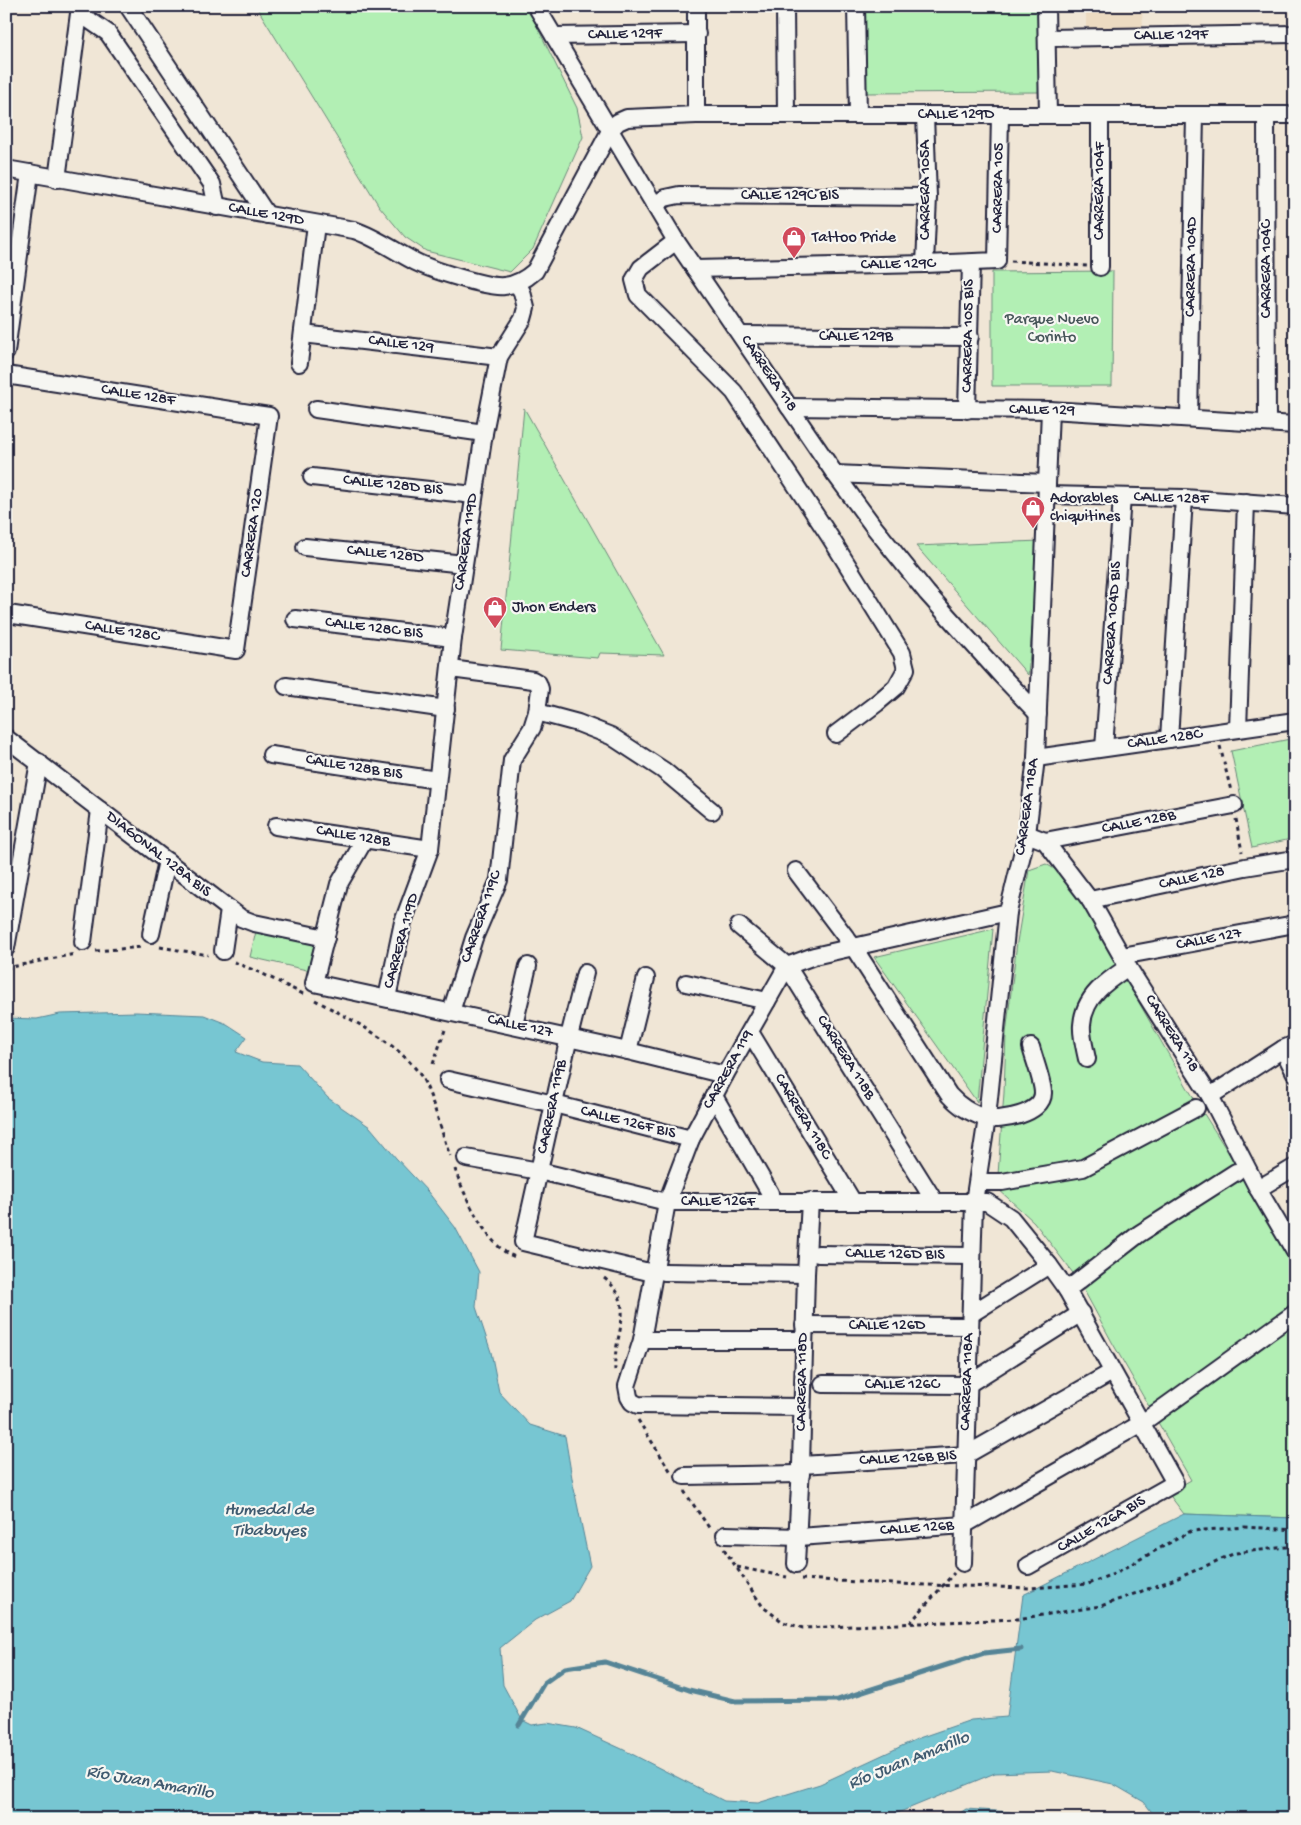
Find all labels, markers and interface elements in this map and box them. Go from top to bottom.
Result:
street label: CALLE 129F [588,25,663,45]
street label: CALLE 129F [1134,26,1209,46]
street label: CALLE 129D [918,106,995,125]
street label: CARRERA 105A [917,139,936,240]
street label: CARRERA 104F [1091,141,1110,240]
street label: CARRERA 105 [989,143,1009,233]
street label: CALLE 129C BIS [741,187,839,206]
street label: CALLE 129D [227,199,306,231]
street label: CARRERA 104D [1182,216,1202,317]
street label: CARRERA 104C [1258,219,1277,318]
shop icon: Tattoo Pride [781,225,807,259]
place label: Tattoo Pride [811,229,897,248]
street label: CALLE 129C [861,255,937,275]
street label: CARRERA 105 BIS [959,278,980,393]
park label: Parque Nuevo Corinto [1004,311,1099,348]
street label: CALLE 129B [819,328,894,347]
street label: CALLE 129 [367,332,435,358]
street label: CARRERA 118 [735,332,801,416]
street label: CALLE 128F [100,381,177,411]
street label: CALLE 129 [1009,401,1075,421]
street label: CALLE 128D BIS [342,471,444,501]
street label: CARRERA 120 [237,487,269,579]
street label: CALLE 128F [1133,488,1210,510]
place label: Adorables chiquitines [1050,490,1121,527]
street label: CARRERA 119D [451,492,483,592]
shop icon: Adorables chiquitines [1020,495,1046,529]
street label: CALLE 128D [346,542,425,569]
street label: CARRERA 104D BIS [1099,560,1127,685]
shop icon: Jhon Enders [482,595,508,629]
place label: Jhon Enders [512,599,597,618]
street label: CALLE 128C BIS [324,614,425,645]
street label: CALLE 128C [83,617,162,647]
street label: CALLE 128C [1126,725,1205,755]
street label: CALLE 128B BIS [304,751,404,785]
street label: CARRERA 118A [1012,756,1044,857]
street label: CALLE 128B [1100,806,1178,839]
street label: DIAGONAL 128A BIS [101,807,215,902]
street label: CALLE 128B [315,822,392,852]
street label: CALLE 128 [1157,863,1227,895]
street label: CARRERA 119C [457,867,507,966]
street label: CARRERA 119D [380,891,424,991]
street label: CALLE 127 [1175,924,1244,956]
street label: CARRERA 118 [1140,992,1203,1077]
street label: CALLE 127 [486,1011,555,1043]
street label: CARRERA 118B [811,1012,879,1105]
street label: CARRERA 119 [700,1027,758,1113]
street label: CARRERA 119B [534,1057,572,1156]
street label: CARRERA 118C [769,1071,836,1165]
street label: CALLE 126F BIS [578,1102,678,1144]
street label: CALLE 126F [681,1193,756,1212]
street label: CALLE 126D BIS [845,1245,946,1265]
street label: CALLE 126D [849,1317,926,1336]
street label: CARRERA 118A [957,1331,979,1431]
street label: CARRERA 118D [793,1332,813,1431]
street label: CALLE 126C [865,1376,941,1395]
street label: CALLE 126B BIS [859,1447,958,1471]
street label: CALLE 126A BIS [1055,1492,1150,1558]
water label: Humedal de Tibabuyes [224,1500,314,1542]
street label: CALLE 126B [879,1517,955,1541]
water label: Río Juan Amarillo [845,1727,973,1795]
water label: Río Juan Amarillo [85,1761,216,1805]

